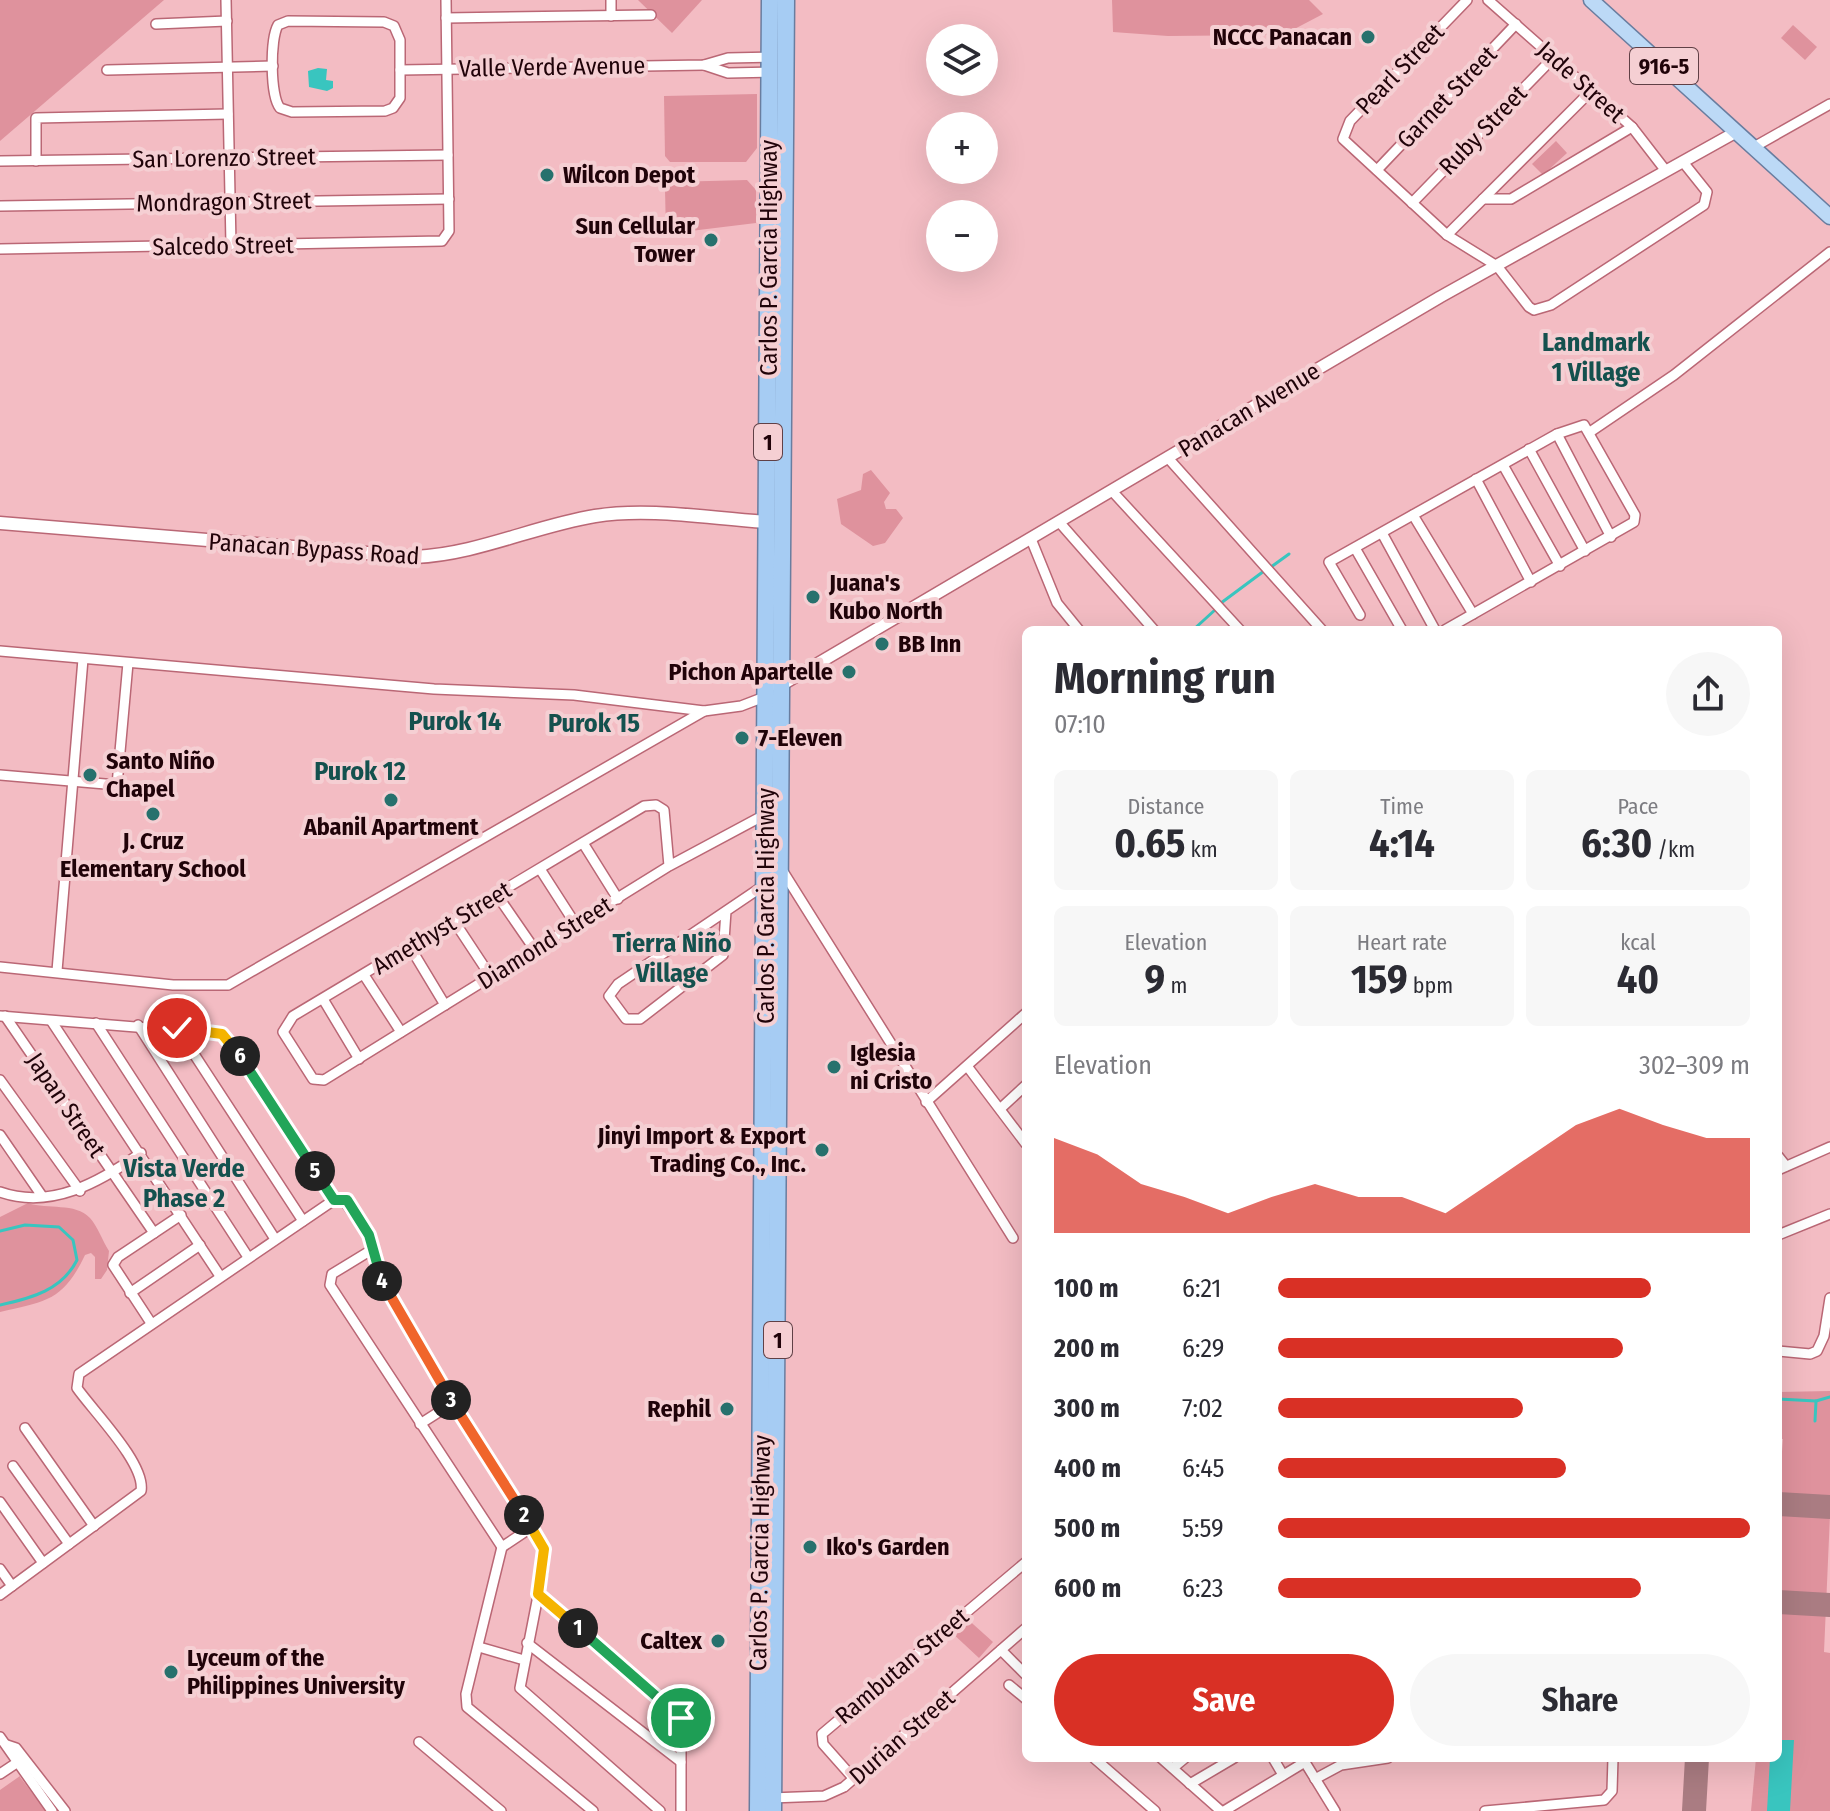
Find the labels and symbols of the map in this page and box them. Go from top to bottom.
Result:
street label: Pearl Street [1350,18,1450,120]
place label: NCCC Panacan [1213,23,1352,51]
marker: NCCC Panacan [1359,28,1377,46]
street label: Jade Street [1532,36,1630,129]
street label: Garnet Street [1391,40,1503,154]
road number: 916-5 [1630,48,1698,84]
street label: Valle Verde Avenue [459,51,645,83]
street label: Ruby Street [1433,79,1533,181]
street label: Carlos P. Garcia Highway [755,140,783,376]
street label: San Lorenzo Street [132,142,316,174]
place label: Wilcon Depot [563,161,696,189]
marker: Wilcon Depot [538,166,556,184]
street label: Mondragon Street [136,186,312,218]
place label: Sun Cellular Tower [576,212,695,268]
street label: Salcedo Street [152,231,294,261]
marker: Sun Cellular Tower [702,231,720,249]
district label: Landmark 1 Village [1542,327,1651,388]
street label: Panacan Avenue [1173,357,1325,463]
road number: 1 [754,424,782,460]
street label: Panacan Bypass Road [208,528,420,570]
place label: Juana's Kubo North [828,569,943,625]
marker: Juana's Kubo North [804,588,822,606]
place label: BB Inn [898,630,961,658]
marker: BB Inn [873,635,891,653]
place label: Pichon Apartelle [668,658,833,686]
marker: Pichon Apartelle [840,663,858,681]
district label: Purok 14 [409,706,501,737]
district label: Purok 15 [548,708,640,739]
place label: 7-Eleven [758,724,843,752]
marker: 7-Eleven [733,729,751,747]
place label: Santo Niño Chapel [106,747,215,803]
district label: Purok 12 [314,756,406,787]
marker: Santo Niño Chapel [81,766,99,784]
street label: Carlos P. Garcia Highway [752,788,780,1024]
marker: Abanil Apartment [382,791,400,809]
marker: J. Cruz Elementary School [144,805,162,823]
place label: Abanil Apartment [303,813,479,841]
place label: J. Cruz Elementary School [60,827,246,883]
street label: Amethyst Street [368,876,516,980]
street label: Diamond Street [473,891,617,995]
district label: Tierra Niño Village [612,928,732,989]
pin [143,994,211,1062]
pin: 6 [220,1036,260,1076]
place label: Iglesia ni Cristo [850,1039,933,1095]
street label: Japan Street [21,1047,111,1163]
marker: Iglesia ni Cristo [825,1058,843,1076]
place label: Jinyi Import & Export Trading Co., Inc. [597,1122,807,1178]
marker: Jinyi Import & Export Trading Co., Inc. [813,1141,831,1159]
pin: 5 [295,1151,335,1191]
district label: Vista Verde Phase 2 [122,1153,245,1214]
pin: 4 [362,1261,402,1301]
road number: 1 [764,1322,792,1358]
pin: 3 [431,1380,471,1420]
place label: Rephil [647,1395,711,1423]
marker: Rephil [718,1400,736,1418]
street label: Carlos P. Garcia Highway [744,1434,776,1671]
pin: 2 [504,1495,544,1535]
place label: Iko's Garden [826,1533,950,1561]
marker: Iko's Garden [801,1538,819,1556]
street label: Rambutan Street [830,1602,974,1730]
pin: 1 [558,1608,598,1648]
place label: Caltex [640,1627,703,1655]
marker: Caltex [709,1632,727,1650]
place label: Lyceum of the Philippines University [187,1644,405,1700]
marker: Lyceum of the Philippines University [162,1663,180,1681]
pin [647,1684,715,1752]
street label: Durian Street [844,1684,960,1790]

